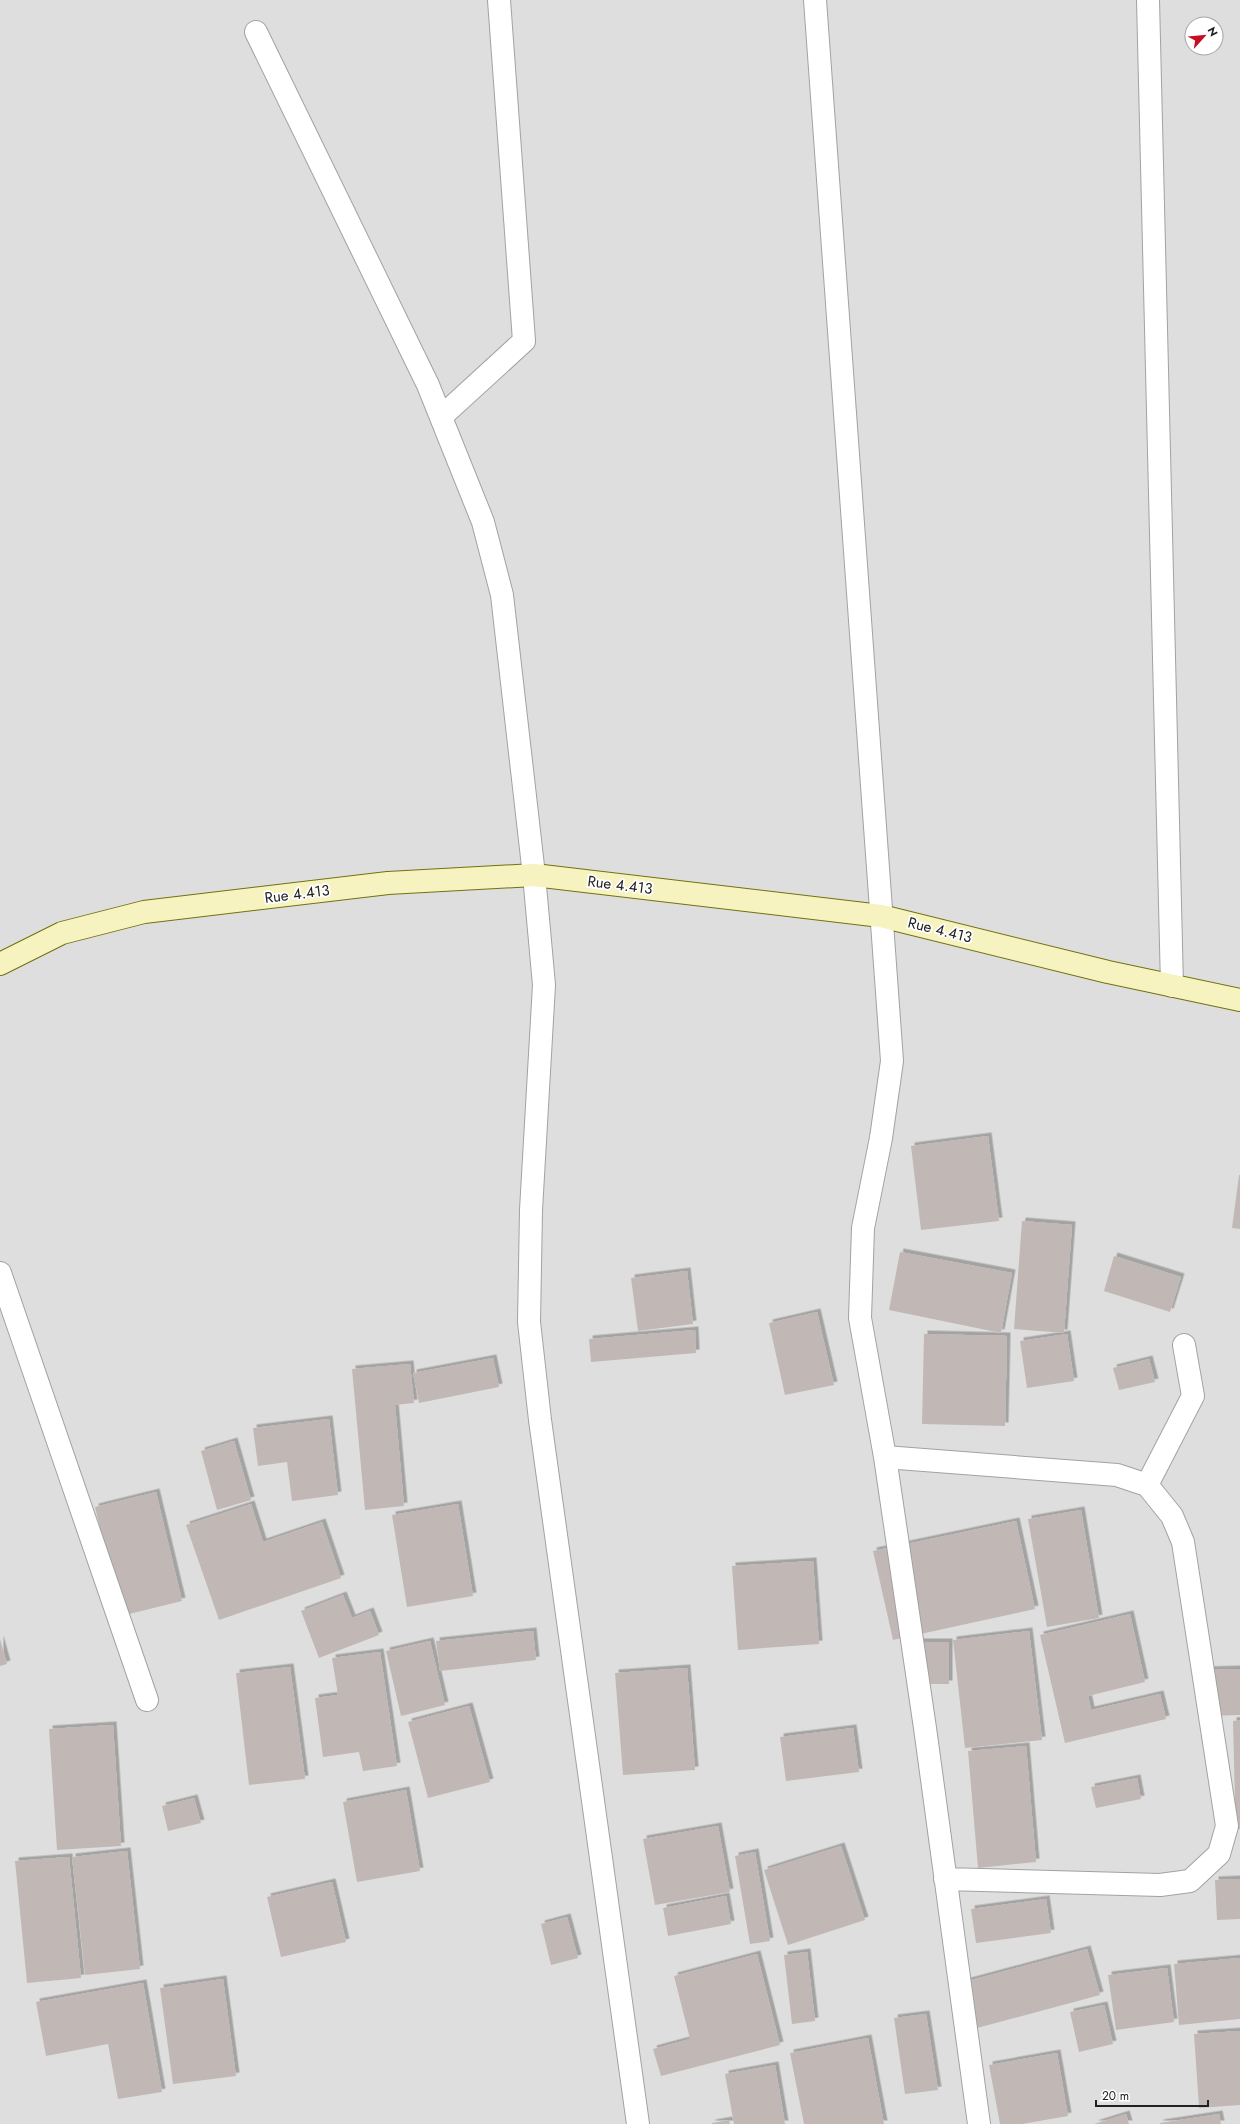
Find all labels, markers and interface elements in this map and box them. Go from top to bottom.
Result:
north arrow [1184,16,1224,56]
text: N [1204,24,1222,39]
street label: Rue 4.413 [586,870,654,900]
street label: Rue 4.413 [263,879,331,909]
street label: Rue 4.413 [906,911,974,949]
scale bar [1096,2082,1208,2108]
text: 20 m [1102,2087,1129,2105]

